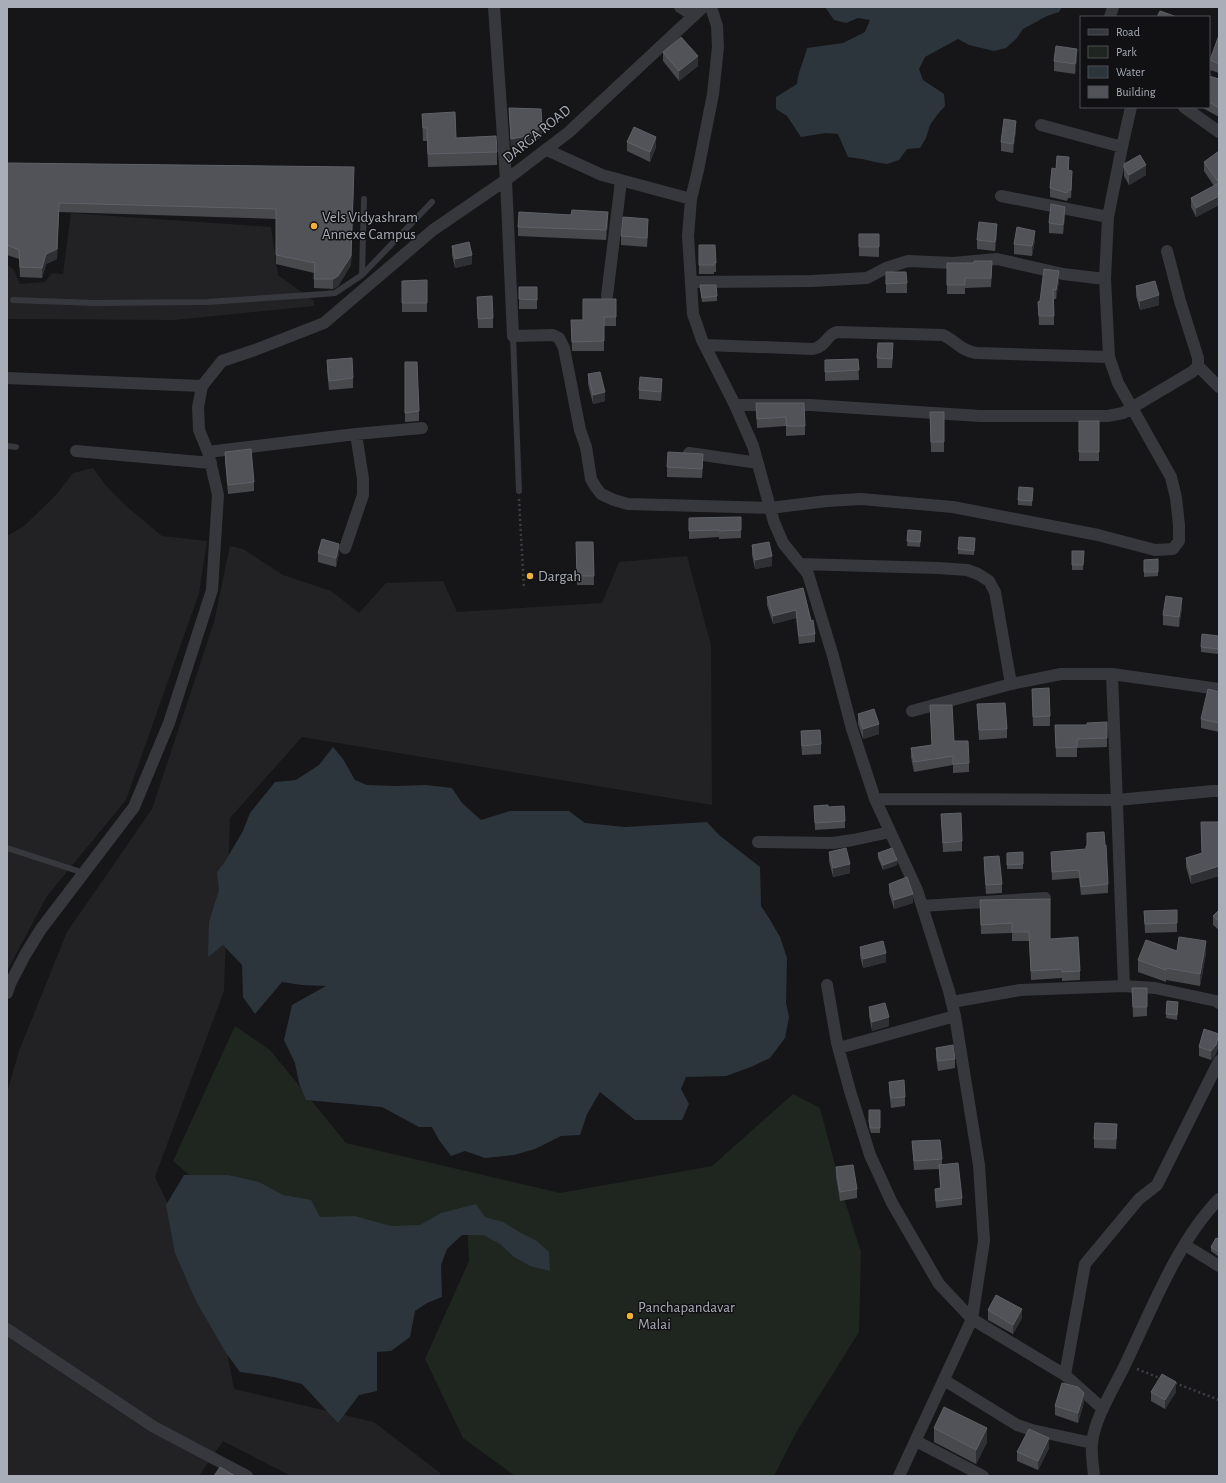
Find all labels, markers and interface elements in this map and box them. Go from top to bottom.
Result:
legend [1080,16,1210,108]
text: Road [1116,26,1140,38]
text: Park [1116,46,1137,58]
text: Water [1116,66,1145,78]
text: Building [1116,86,1156,98]
street label: DARGA ROAD [500,102,574,166]
place label: Vels Vidyashram Annexe Campus [322,210,418,242]
marker: Vels Vidyashram Annexe Campus [309,221,319,231]
place label: Dargah [538,569,581,584]
marker: Dargah [525,571,535,581]
place label: Panchapandavar Malai [638,1300,735,1332]
marker: Panchapandavar Malai [625,1311,635,1321]

